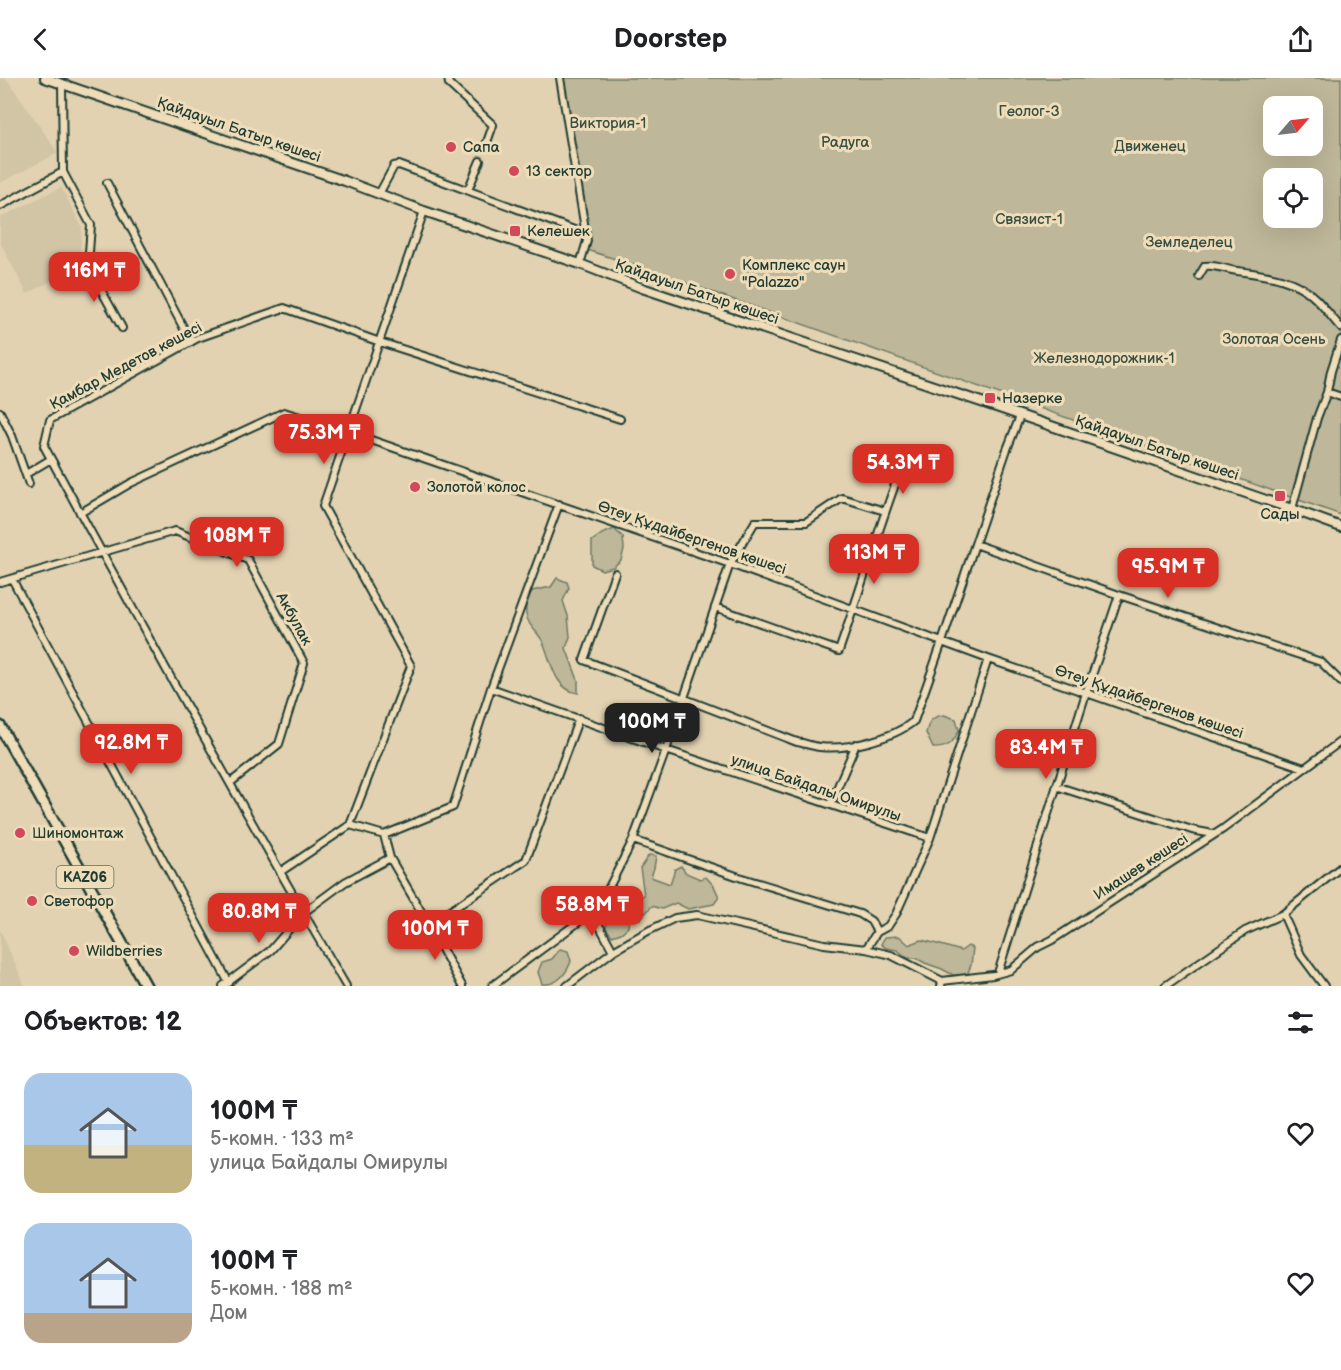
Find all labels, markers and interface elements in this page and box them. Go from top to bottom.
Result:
icon: back [24,23,57,56]
text: Doorstep [614,23,727,55]
icon: share [1284,23,1317,56]
street label: Қайдауыл Батыр көшесі [155,93,323,167]
north arrow [1263,96,1323,156]
map controls [1263,96,1323,228]
park label: Геолог-3 [998,102,1060,121]
park label: Виктория-1 [570,114,646,133]
park label: Радуга [821,133,869,152]
park label: Движенец [1114,137,1186,156]
place label: Сапа [463,138,500,157]
marker: Сапа [444,140,458,154]
place label: 13 сектор [526,162,592,181]
marker: 13 сектор [507,164,521,178]
button: locate [1263,168,1323,228]
park label: Связист-1 [995,210,1063,229]
place label: Келешек [527,222,590,241]
marker: Келешек [508,224,522,238]
park label: Земледелец [1145,233,1233,252]
pin: 116M ₸ [45,252,143,303]
street label: Қайдауыл Батыр көшесі [613,255,781,329]
place label: Комплекс саун "Palazzo" [742,256,846,292]
text: 116M ₸ [63,259,125,283]
marker: Комплекс саун "Palazzo" [723,267,737,281]
street label: Қамбар Медетов көшесі [47,318,205,414]
park label: Золотая Осень [1223,330,1326,349]
park label: Железнодорожник-1 [1033,349,1175,368]
place label: Назерке [1002,389,1062,408]
marker: Назерке [983,391,997,405]
street label: Қайдауыл Батыр көшесі [1073,411,1241,485]
pin: 75.3M ₸ [269,414,379,465]
text: 75.3M ₸ [288,421,360,445]
pin: 54.3M ₸ [848,444,958,495]
text: 54.3M ₸ [867,451,939,475]
place label: Золотой колос [427,478,526,497]
marker: Золотой колос [408,480,422,494]
marker: Сады [1273,489,1287,503]
street label: Өтеу Құдайбергенов көшесі [595,497,789,579]
place label: Сады [1261,505,1299,524]
pin: 108M ₸ [188,517,286,568]
text: 108M ₸ [204,524,270,548]
pin: 113M ₸ [825,534,923,585]
text: 113M ₸ [843,541,905,565]
pin: 95.9M ₸ [1113,548,1223,599]
text: 95.9M ₸ [1132,555,1204,579]
street label: Акбулак [271,588,316,649]
street label: Өтеу Құдайбергенов көшесі [1052,661,1246,743]
pin: 100M ₸ [603,703,701,754]
text: 100M ₸ [619,710,685,734]
pin: 92.8M ₸ [76,724,186,775]
pin: 83.4M ₸ [991,729,1101,780]
text: 92.8M ₸ [94,731,168,755]
text: 83.4M ₸ [1009,736,1083,760]
street label: улица Байдалы Омирулы [729,750,903,826]
place label: Шиномонтаж [32,824,124,843]
marker: Шиномонтаж [13,826,27,840]
street label: Имашев көшесі [1090,829,1192,905]
road number: KАZ06 [56,866,113,888]
pin: 58.8M ₸ [537,886,647,937]
place label: Светофор [44,892,114,911]
pin: 80.8M ₸ [204,893,314,944]
text: 58.8M ₸ [555,893,629,917]
marker: Светофор [25,894,39,908]
text: 80.8M ₸ [222,900,296,924]
pin: 100M ₸ [386,910,484,961]
text: 100M ₸ [402,917,468,941]
place label: Wildberries [86,942,163,961]
marker: Wildberries [67,944,81,958]
icon: filters [1284,1006,1317,1039]
text: Объектов: 12 [24,1007,182,1038]
text: 100M ₸ [210,1096,297,1127]
icon: home [72,1097,144,1169]
icon: heart [1284,1117,1317,1150]
text: 5-комн. · 133 m² [210,1127,354,1151]
text: улица Байдалы Омирулы [210,1151,448,1175]
text: 100M ₸ [210,1246,297,1277]
icon: home [72,1247,144,1319]
icon: heart [1284,1267,1317,1300]
text: 5-комн. · 188 m² [210,1277,353,1301]
text: Дом [210,1301,248,1325]

